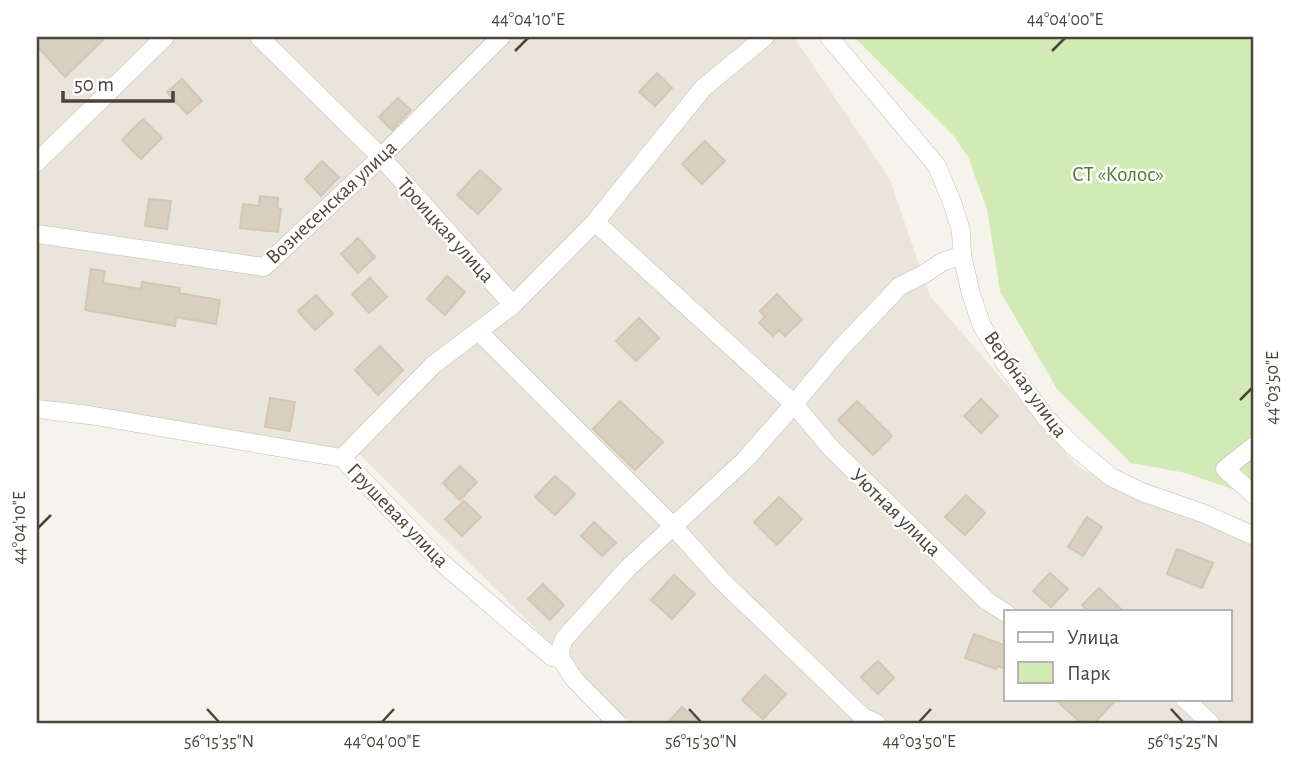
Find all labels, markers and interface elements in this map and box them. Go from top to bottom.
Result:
text: 44°04'10"E [491,11,565,29]
text: 44°04'00"E [1027,11,1104,29]
scale bar [63,60,173,104]
text: 50 m [74,74,114,95]
street label: Вознесенская улица [262,136,401,268]
park label: СТ «Колос» [1072,164,1164,185]
street label: Троицкая улица [393,174,498,287]
street label: Вербная улица [980,327,1071,442]
text: 44°03'50"E [1264,351,1282,425]
street label: Грушевая улица [343,459,453,572]
street label: Уютная улица [847,464,945,561]
text: 44°04'10"E [11,491,29,565]
legend [1004,610,1232,700]
text: Улица [1067,627,1120,648]
text: Парк [1067,663,1111,684]
text: 56°15'35"N [184,733,254,751]
text: 44°04'00"E [344,733,421,751]
text: 56°15'30"N [665,733,737,751]
text: 44°03'50"E [882,733,956,751]
text: 56°15'25"N [1147,733,1219,751]

